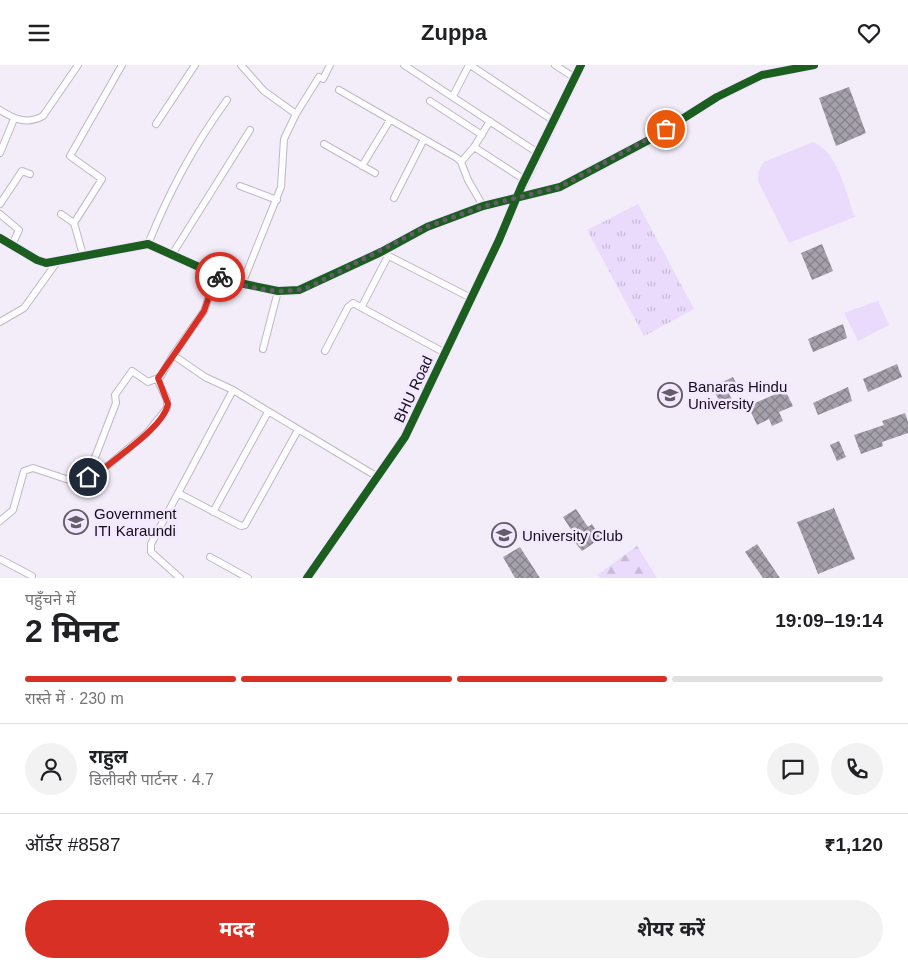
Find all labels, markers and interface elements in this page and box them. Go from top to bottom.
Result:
icon: menu [25,19,53,47]
icon: heart [855,19,883,47]
text: Zuppa [421,20,487,45]
pin [645,108,687,150]
icon: bag [652,115,680,143]
courier [195,252,245,302]
icon: bike [206,263,234,291]
street label: BHU Road [390,353,436,425]
place label: Banaras Hindu University [688,378,787,412]
school or university icon: Banaras Hindu University [657,382,683,408]
pin [67,456,109,498]
icon: home [74,463,102,491]
place label: Government ITI Karaundi [94,505,177,539]
school or university icon: Government ITI Karaundi [63,509,89,535]
school or university icon: University Club [491,522,517,548]
place label: University Club [522,527,623,544]
text: पहुँचने में [25,591,76,608]
text: 19:09–19:14 [775,610,883,631]
text: 2 मिनट [25,613,119,649]
text: रास्ते में · 230 m [25,690,124,707]
button: person [25,743,77,795]
button: chat [767,743,819,795]
button: phone [831,743,883,795]
text: राहुल [89,746,128,767]
text: डिलीवरी पार्टनर · 4.7 [89,771,214,788]
text: ऑर्डर #8587 [25,834,121,855]
text: ₹1,120 [825,834,883,855]
button: मदद [25,900,449,958]
button: शेयर करें [459,900,883,958]

